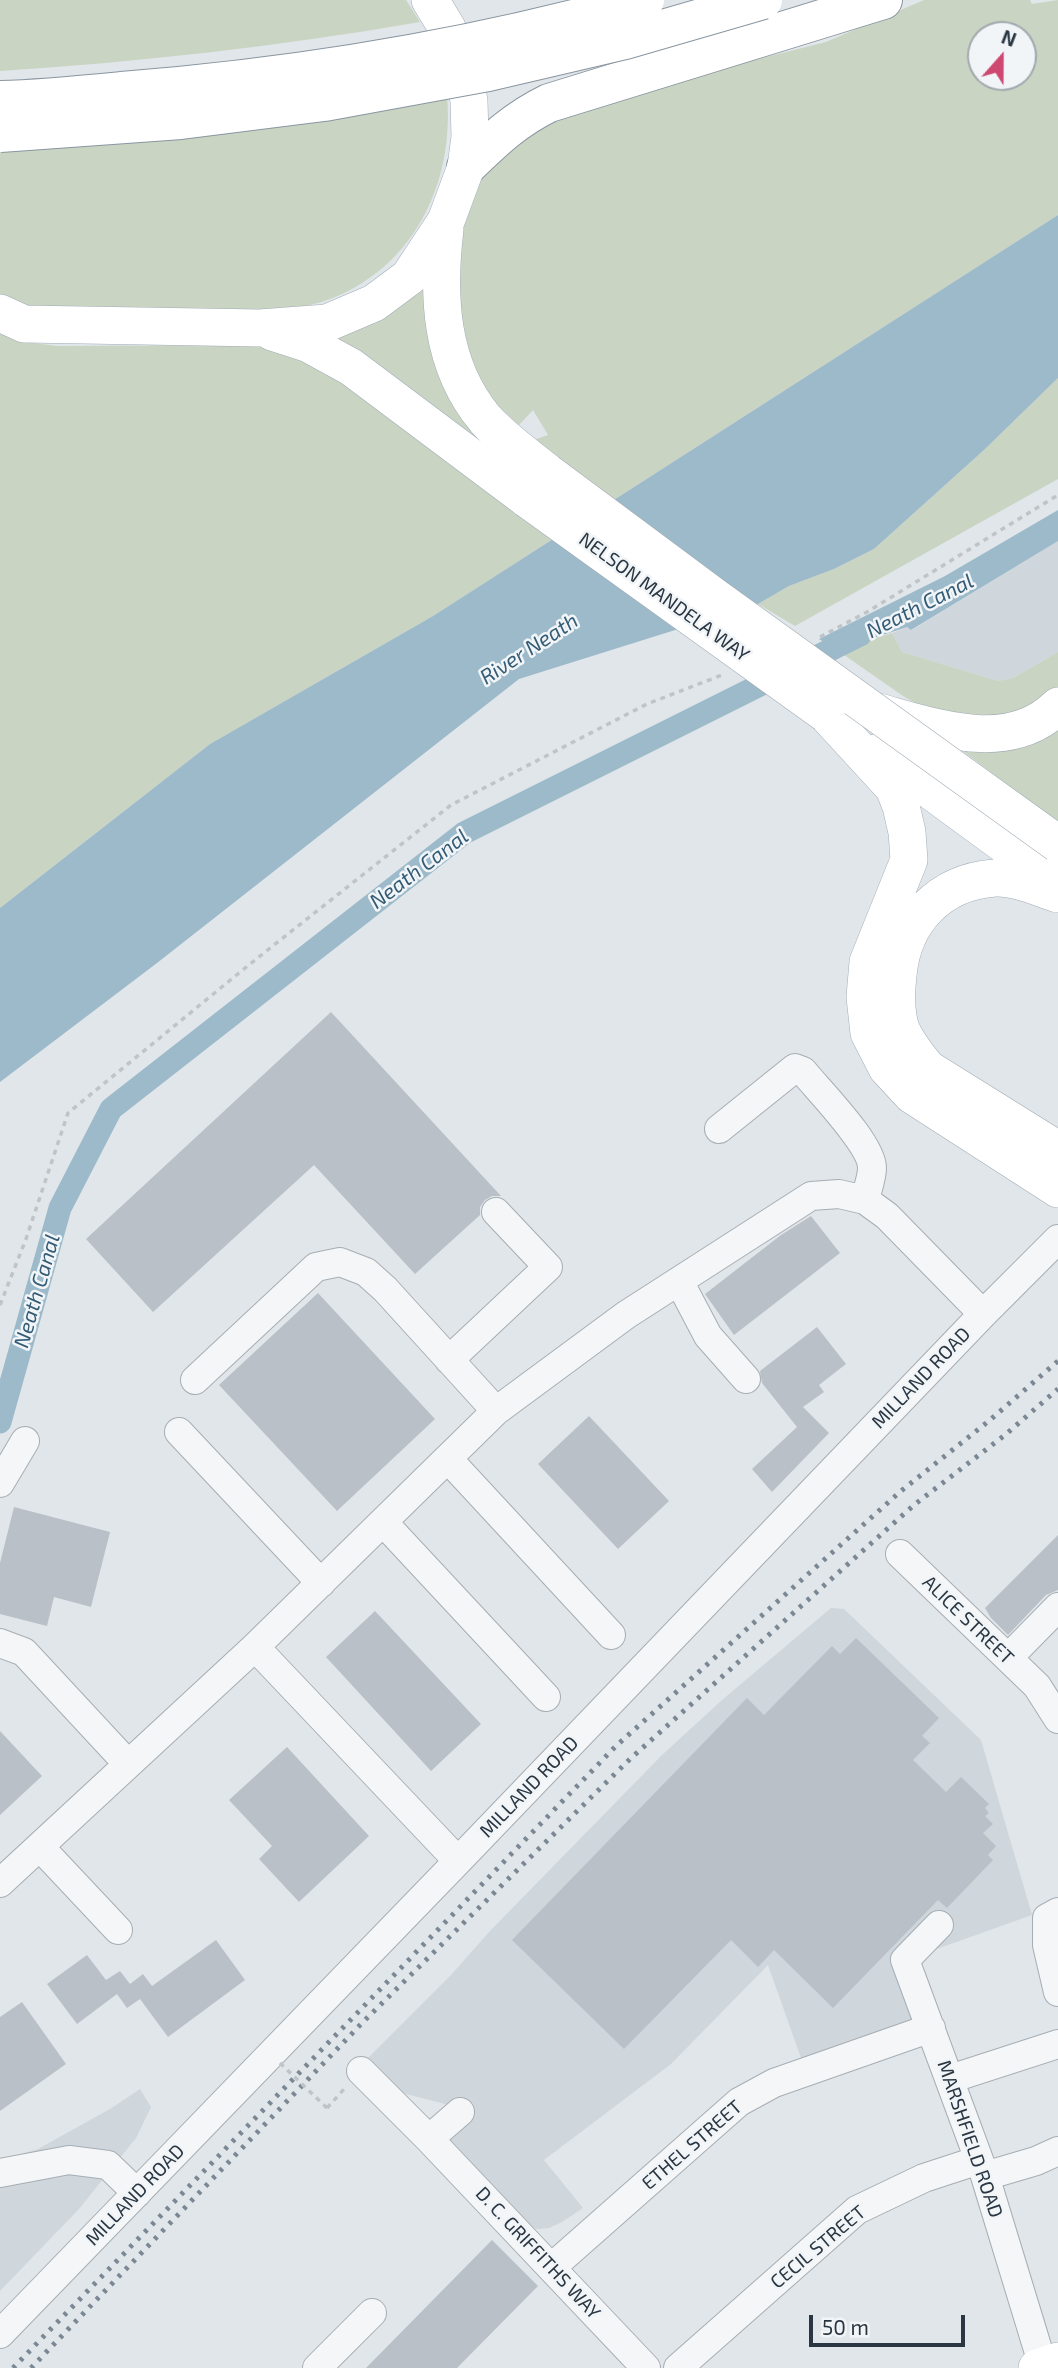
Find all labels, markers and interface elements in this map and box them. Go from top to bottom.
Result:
north arrow [967,21,1037,91]
text: N [998,25,1020,51]
street label: NELSON MANDELA WAY [574,528,754,666]
water label: Neath Canal [862,568,978,644]
water label: River Neath [475,608,583,690]
water label: Neath Canal [365,824,473,914]
water label: Neath Canal [9,1231,65,1351]
street label: MILLAND ROAD [867,1323,975,1433]
street label: ALICE STREET [918,1571,1018,1669]
street label: MILLAND ROAD [475,1732,583,1842]
street label: MARSHFIELD ROAD [932,2057,1008,2221]
street label: ETHEL STREET [637,2095,747,2195]
street label: MILLAND ROAD [81,2140,189,2250]
street label: D. C. GRIFFITHS WAY [471,2182,605,2324]
street label: CECIL STREET [766,2201,870,2293]
scale bar [813,2302,969,2346]
text: 50 m [822,2314,869,2339]

